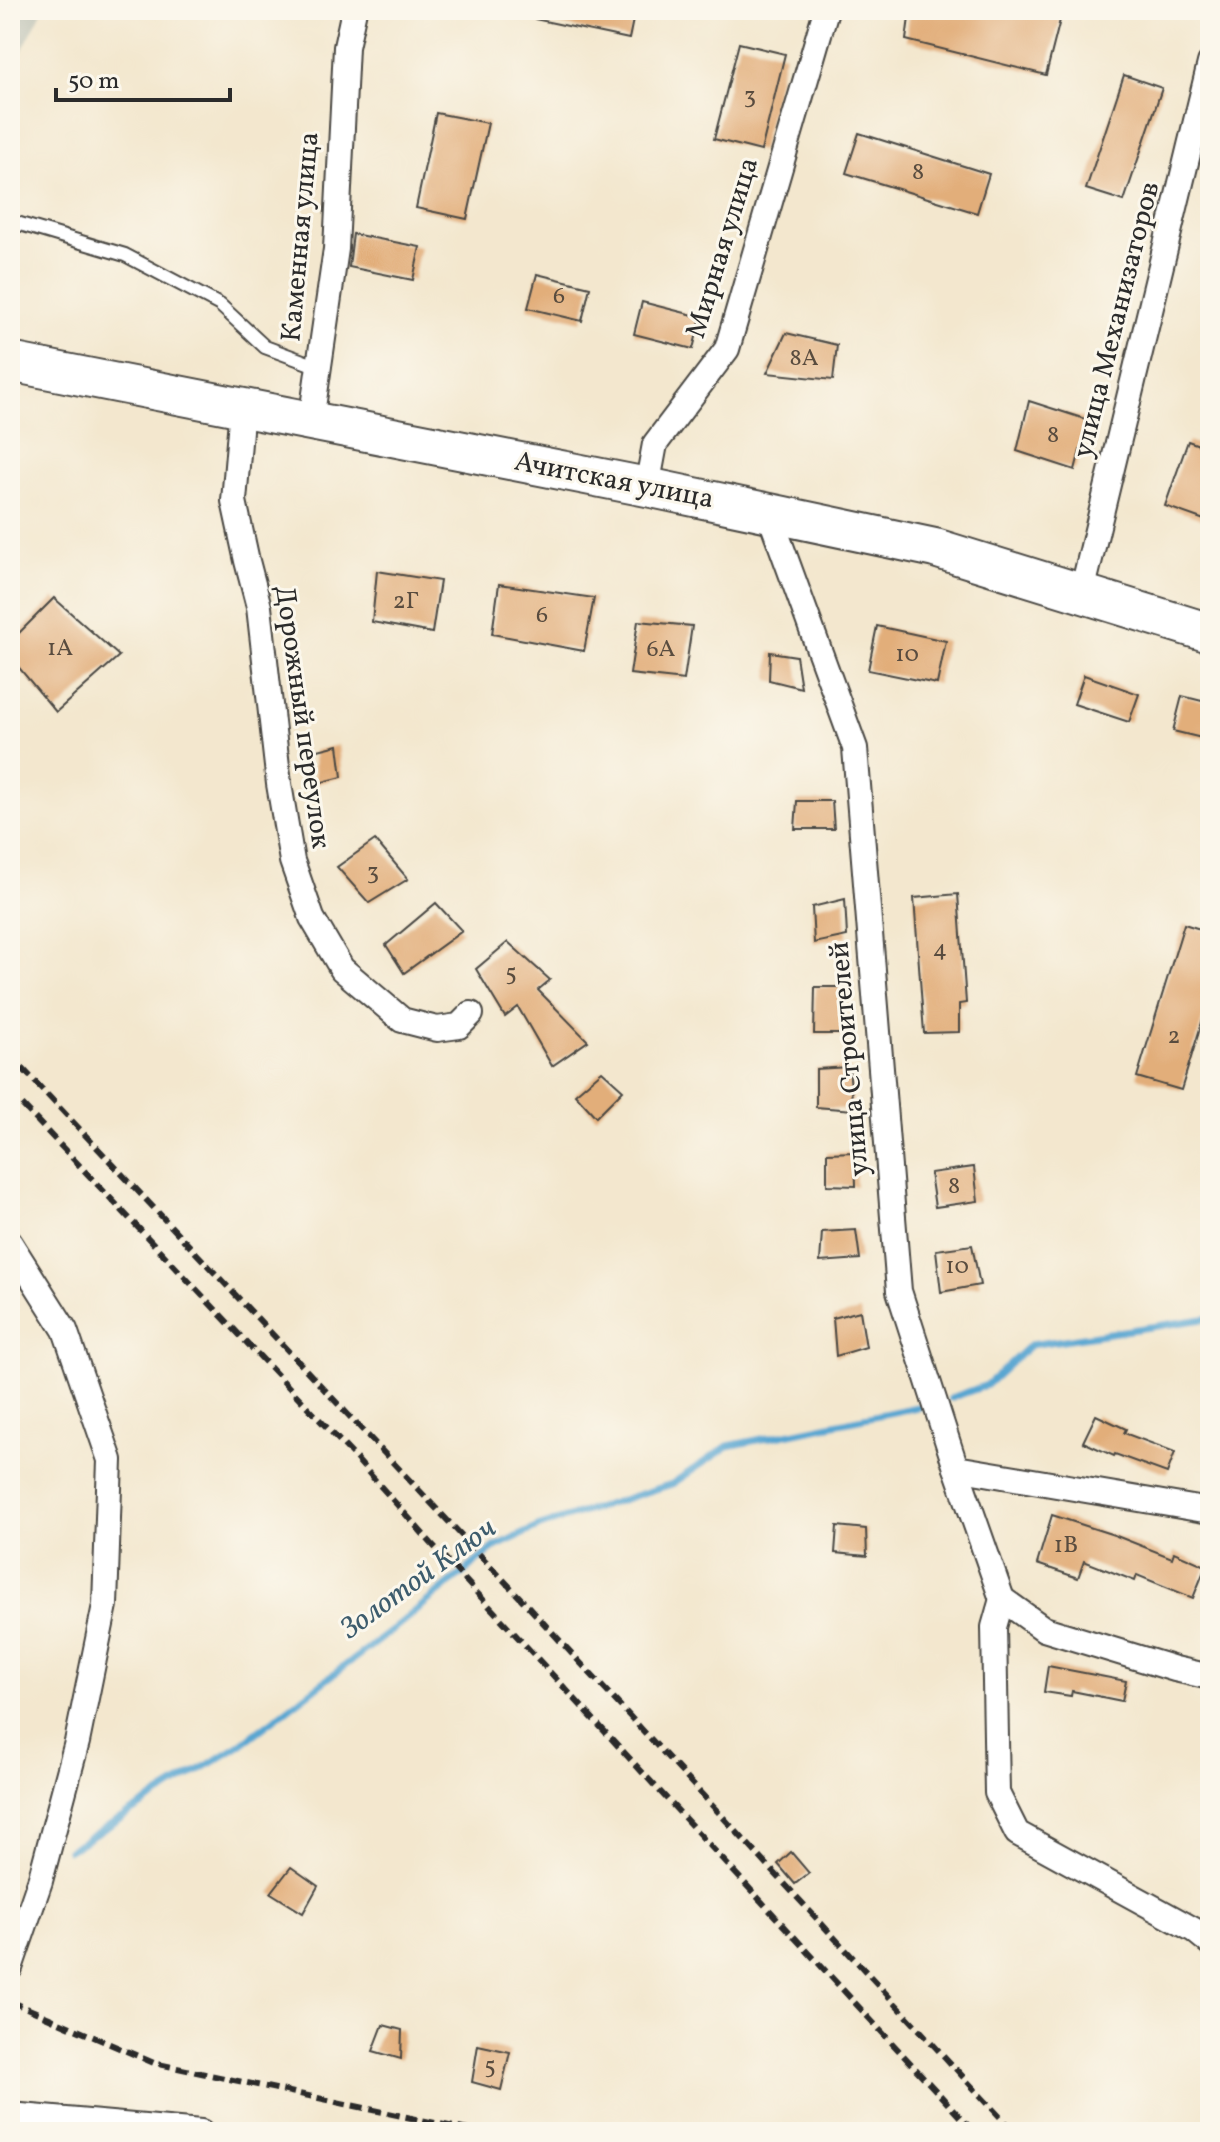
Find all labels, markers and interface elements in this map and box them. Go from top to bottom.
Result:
scale bar [56,52,230,102]
text: 50 m [68,65,120,99]
house number: 3 [744,80,756,114]
street label: Каменная улица [272,130,330,344]
street label: Мирная улица [677,153,769,343]
house number: 8 [912,156,924,190]
street label: улица Механизаторов [1064,178,1170,462]
house number: 6 [553,280,565,314]
house number: 8А [789,342,819,376]
house number: 8 [1047,419,1059,453]
street label: Ачитская улица [511,443,717,519]
street label: Дорожный переулок [264,583,340,851]
house number: 2Г [393,585,419,619]
house number: 6 [536,599,548,633]
house number: 1А [47,632,73,666]
house number: 6А [646,633,676,667]
house number: 10 [895,638,919,672]
house number: 3 [367,856,379,890]
house number: 4 [933,933,947,967]
street label: улица Строителей [820,940,880,1178]
house number: 5 [505,957,517,991]
house number: 2 [1168,1020,1180,1054]
house number: 8 [948,1170,960,1204]
house number: 10 [945,1250,969,1284]
water label: Золотой Ключ [332,1508,506,1650]
house number: 1В [1054,1529,1078,1563]
house number: 5 [484,2050,496,2084]

